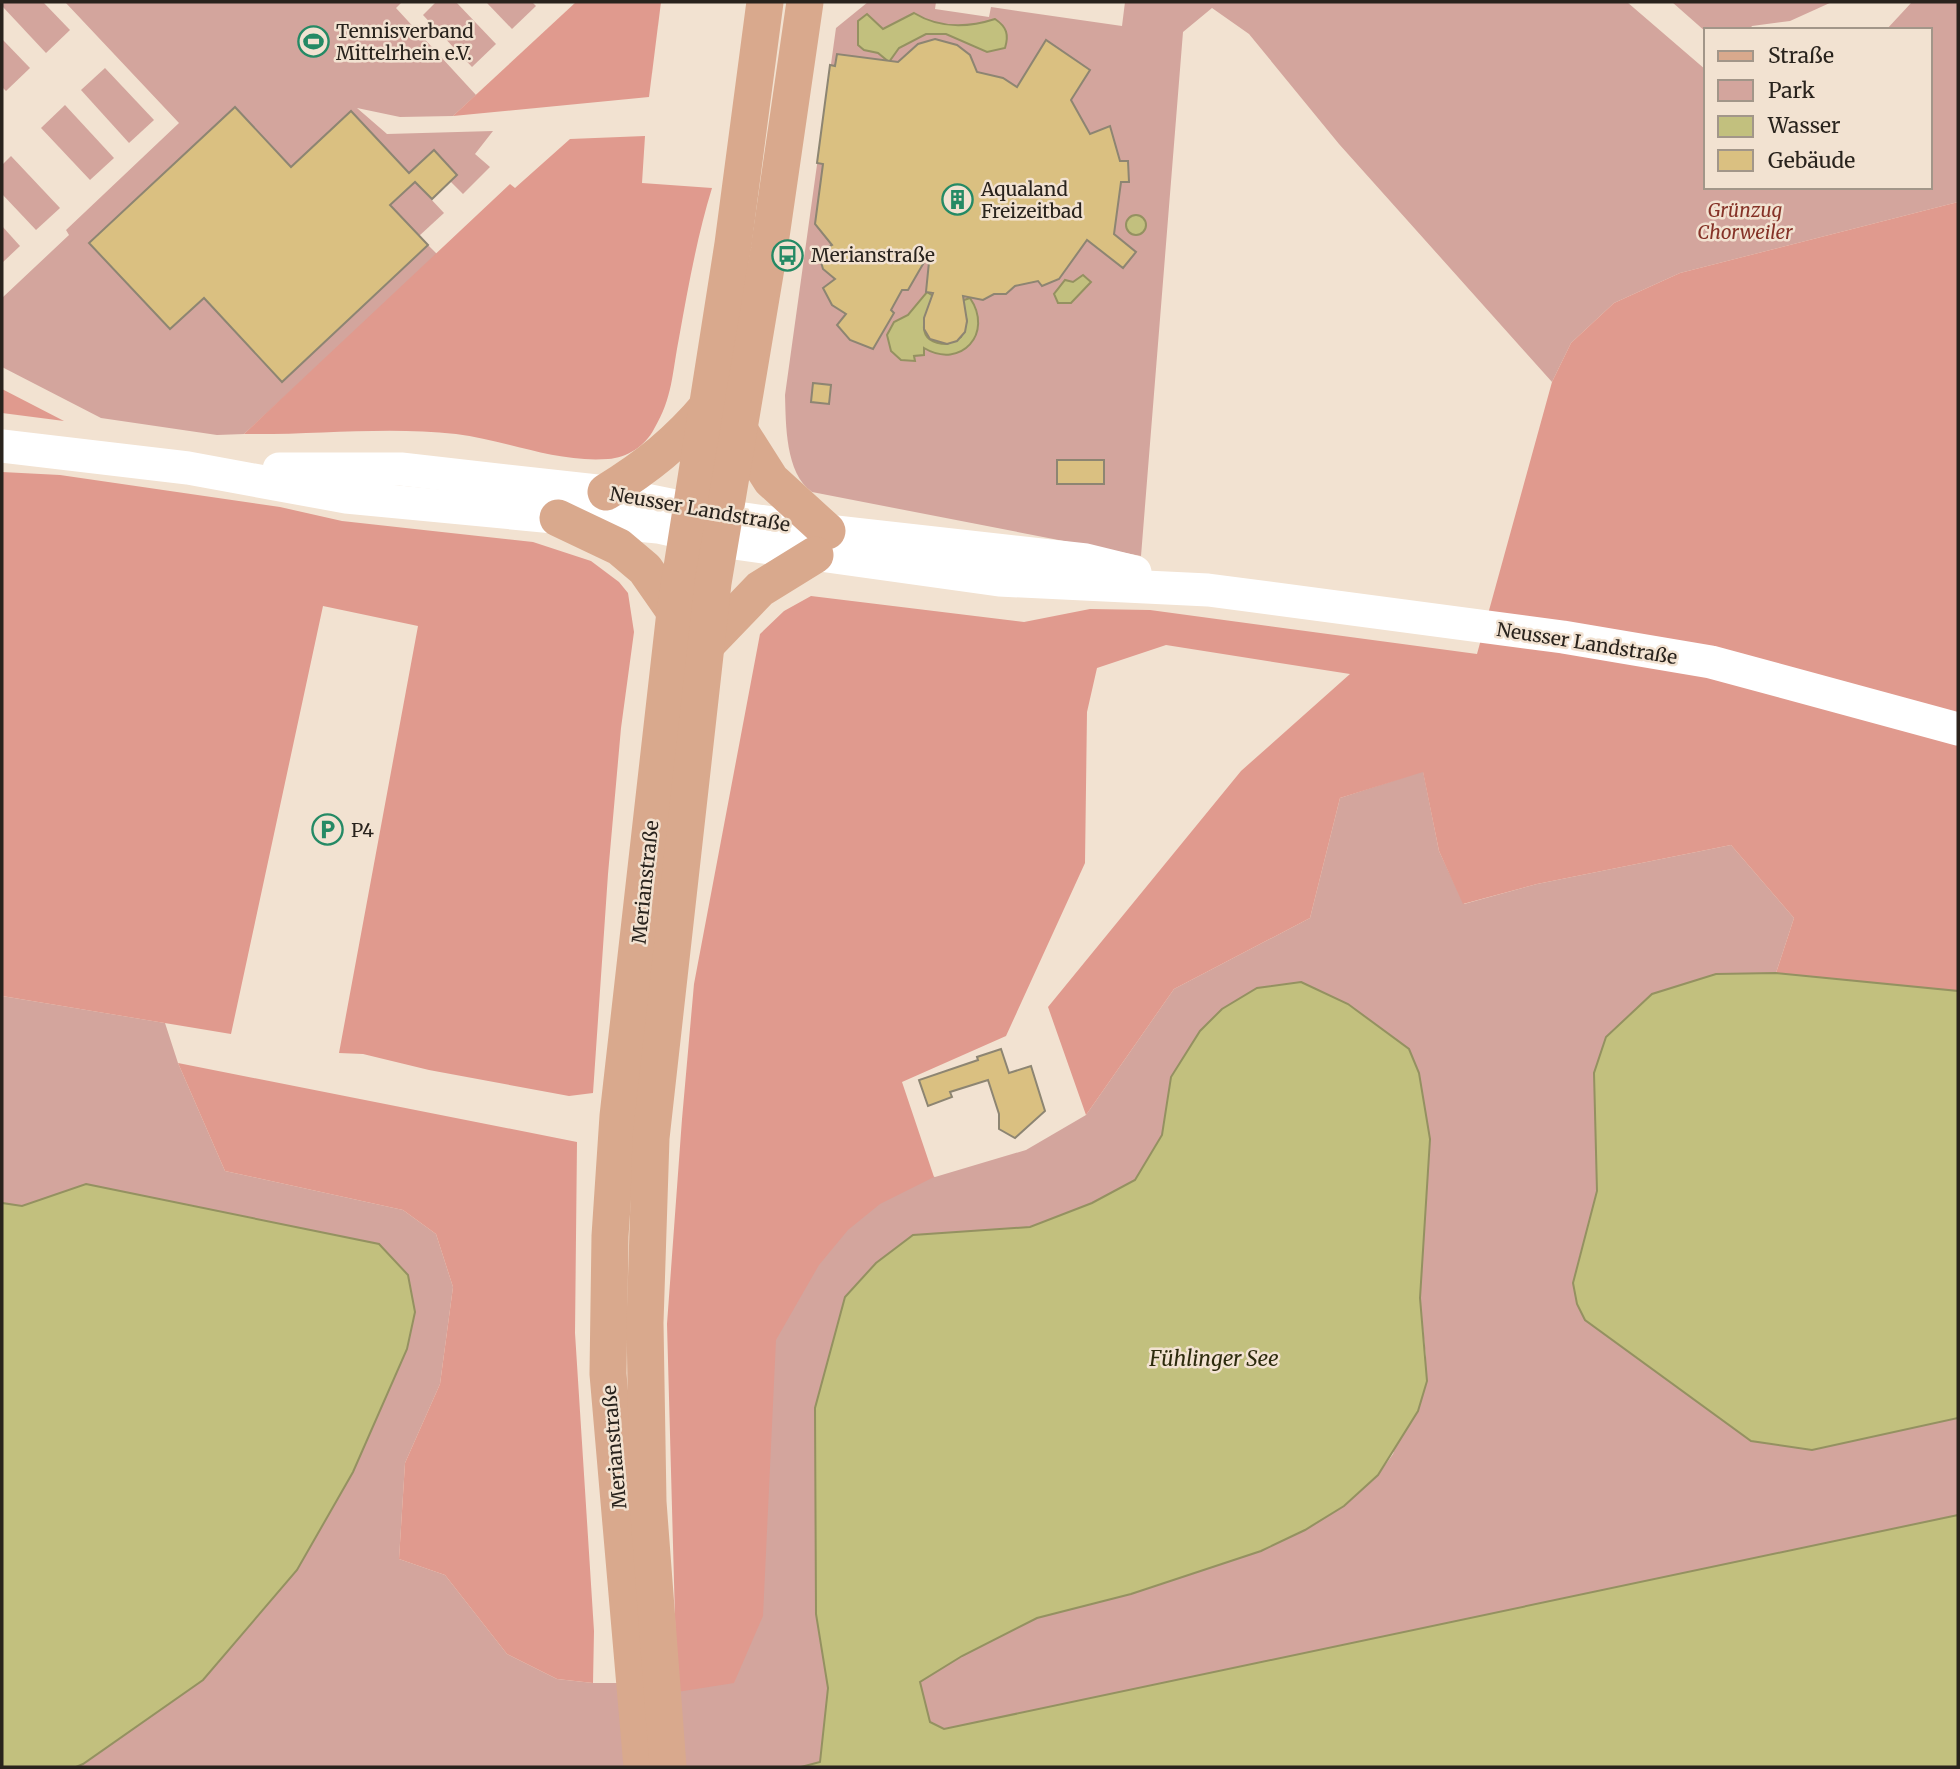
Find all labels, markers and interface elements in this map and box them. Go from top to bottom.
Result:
place label: Tennisverband Mittelrhein e.V. [336,19,474,65]
sports icon: Tennisverband Mittelrhein e.V. [296,25,330,59]
legend [1704,28,1932,189]
text: Straße [1768,42,1834,69]
text: Park [1768,77,1815,104]
text: Wasser [1767,112,1840,139]
text: Gebäude [1768,147,1855,174]
place label: Aqualand Freizeitbad [980,177,1083,223]
building icon: Aqualand Freizeitbad [941,183,975,217]
park label: Grünzug Chorweiler [1697,198,1793,244]
bus stop icon: Merianstraße [771,238,805,272]
place label: Merianstraße [811,243,935,267]
street label: Neusser Landstraße [608,481,792,537]
street label: Neusser Landstraße [1495,617,1679,669]
parking icon: P4 [311,813,345,847]
place label: P4 [351,818,374,842]
street label: Merianstraße [627,819,663,945]
water label: Fühlinger See [1148,1345,1279,1372]
street label: Merianstraße [597,1384,631,1510]

